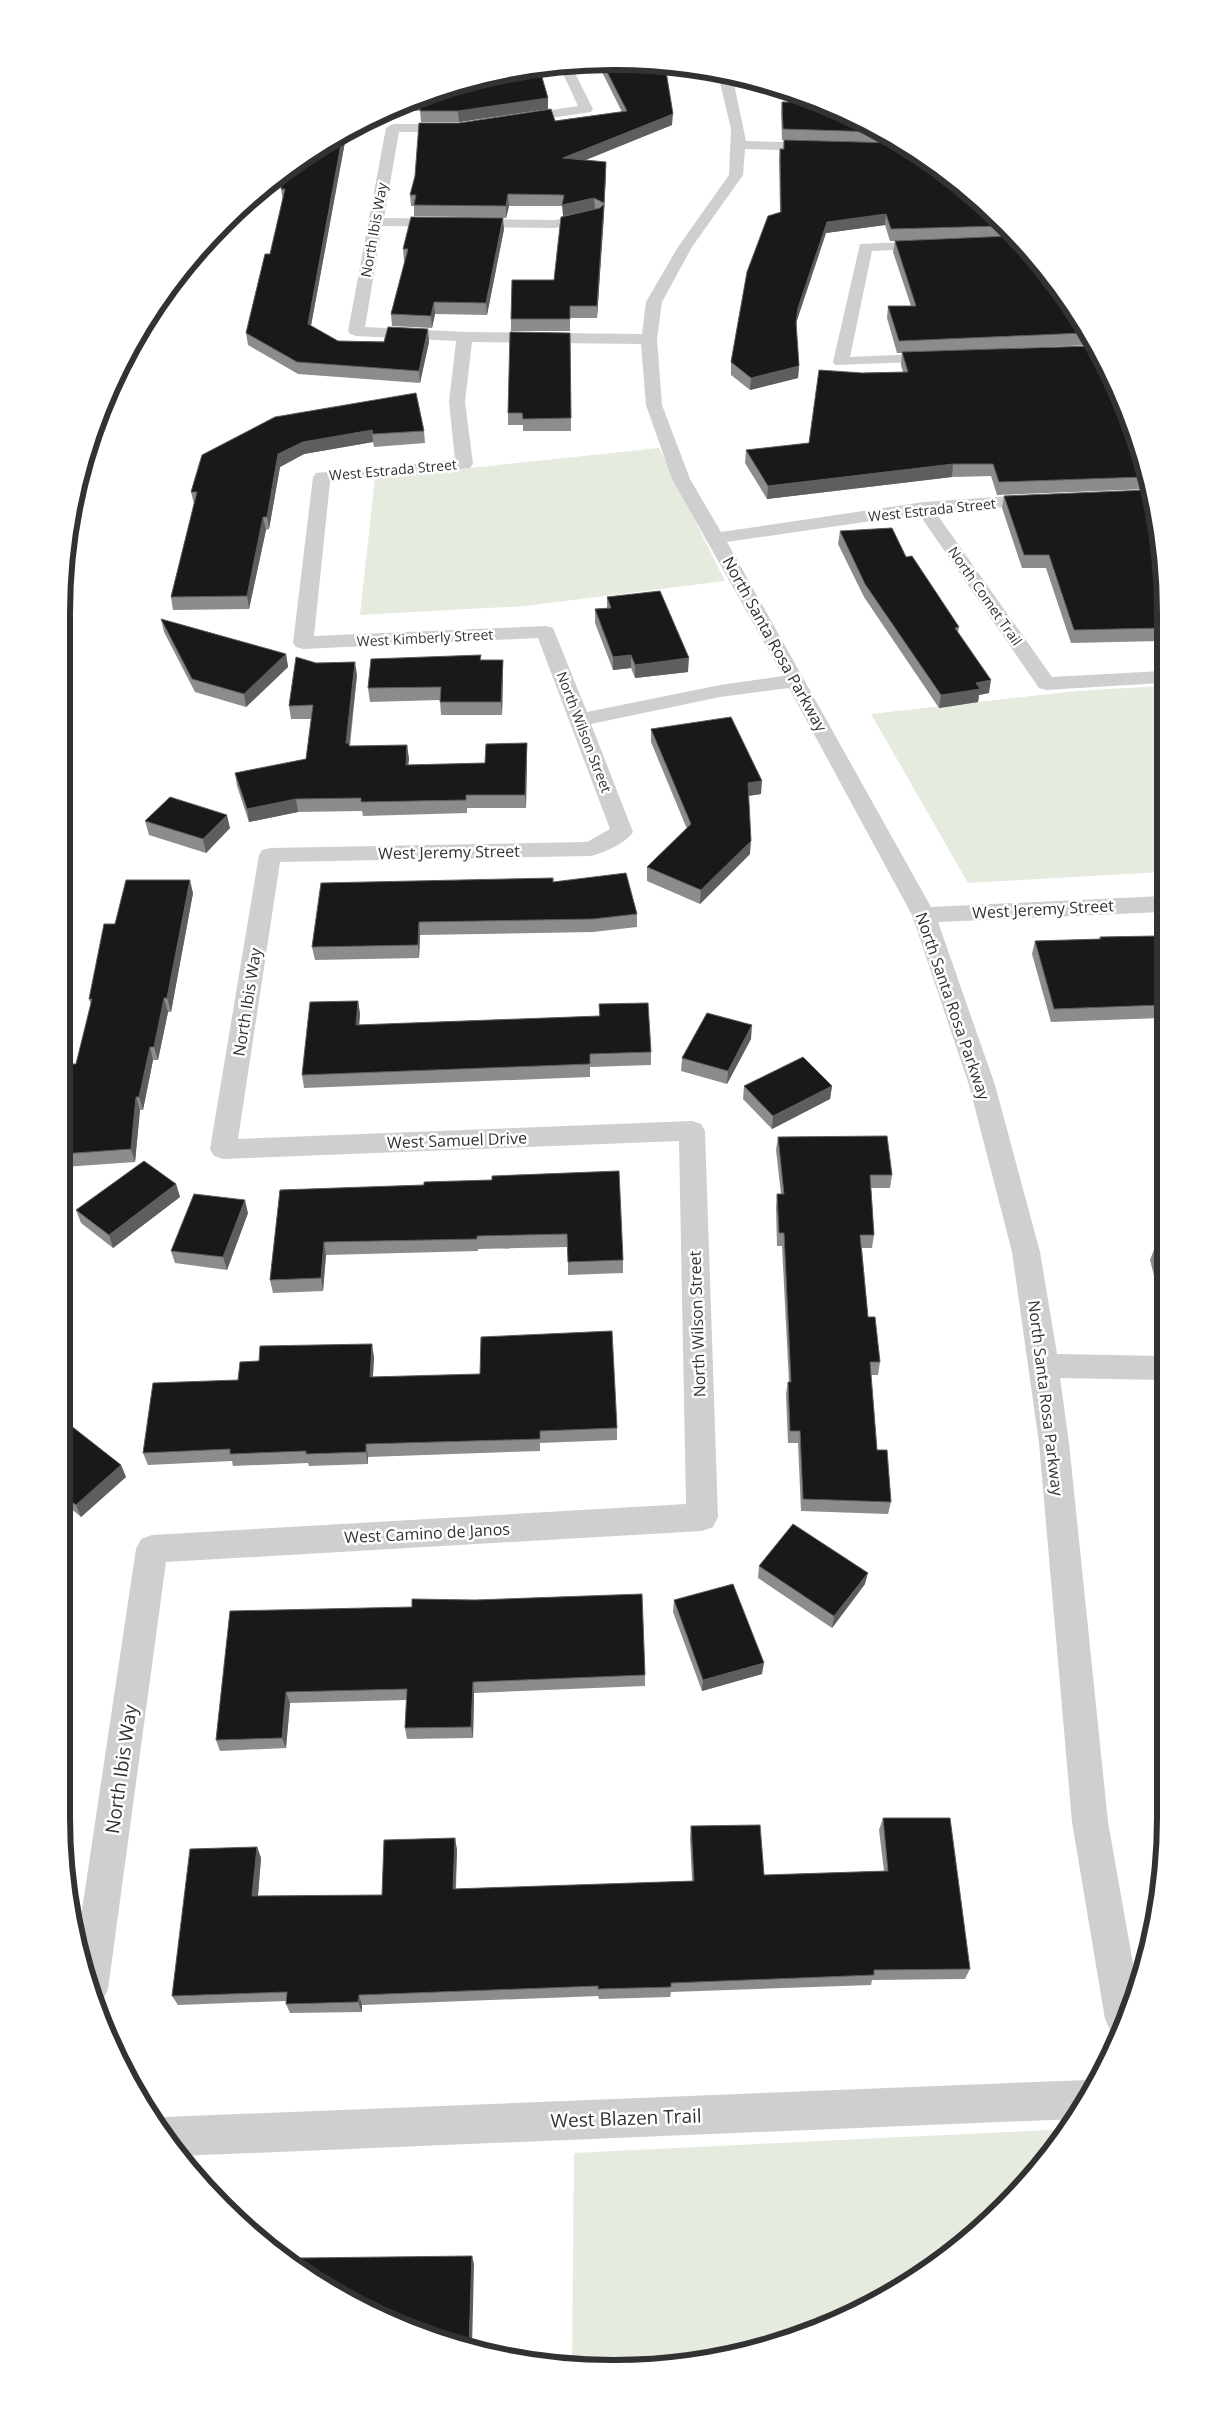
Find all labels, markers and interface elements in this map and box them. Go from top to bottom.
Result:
street label: North Ibis Way [356,180,391,279]
street label: West Estrada Street [328,454,458,485]
street label: West Estrada Street [867,493,997,526]
street label: North Comet Trail [944,542,1027,649]
street label: North Santa Rosa Parkway [718,552,833,736]
street label: West Kimberly Street [356,624,494,651]
street label: North Wilson Street [553,669,616,795]
street label: West Jeremy Street [378,840,520,864]
street label: West Jeremy Street [972,894,1115,924]
street label: North Santa Rosa Parkway [911,909,996,1104]
street label: North Ibis Way [228,945,267,1058]
street label: West Samuel Drive [387,1127,527,1153]
street label: North Wilson Street [683,1250,711,1398]
street label: North Santa Rosa Parkway [1023,1299,1069,1498]
street label: West Camino de Janos [344,1518,510,1548]
street label: North Ibis Way [99,1702,143,1835]
street label: West Blazen Trail [550,2102,702,2134]

